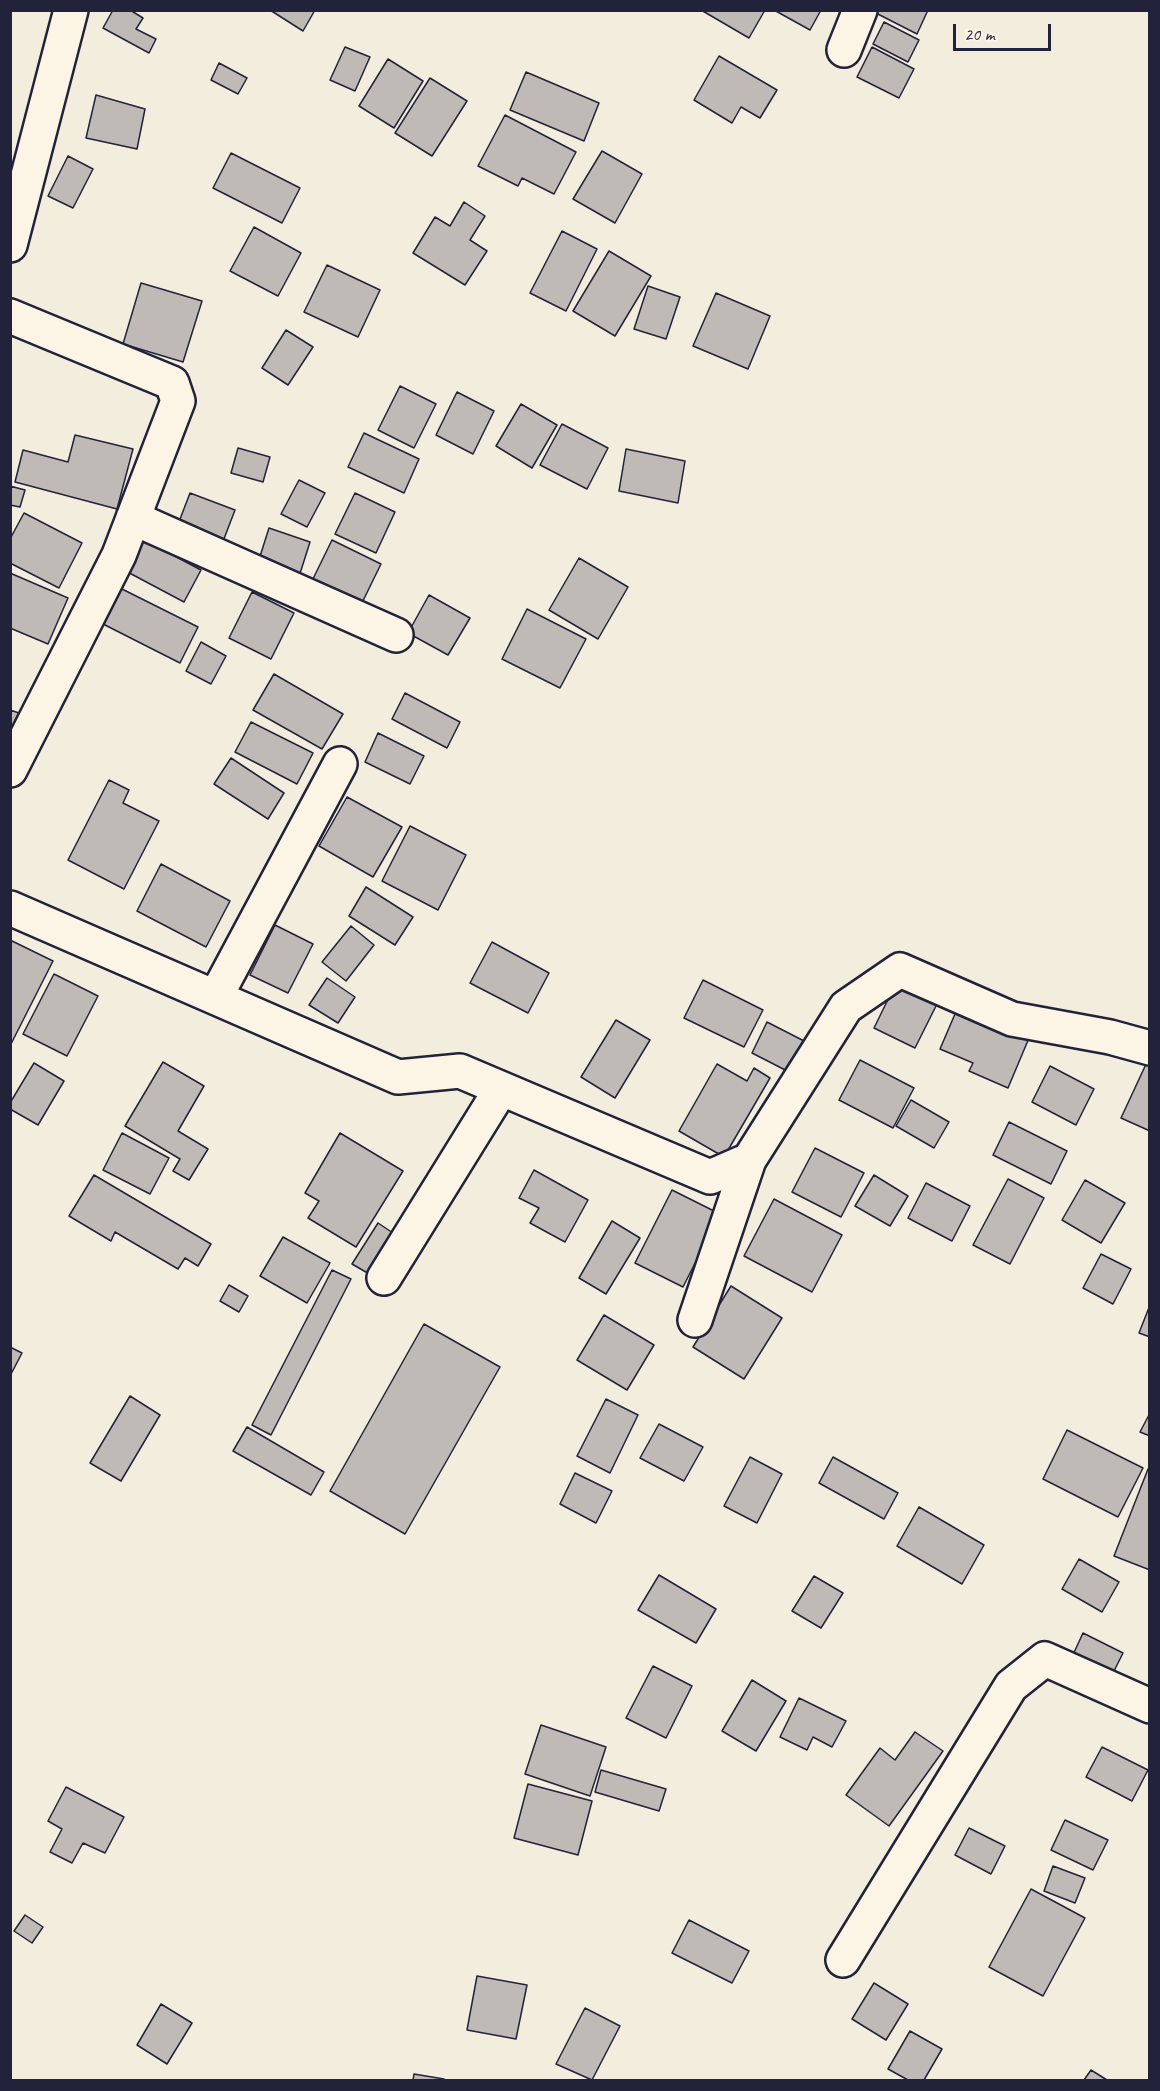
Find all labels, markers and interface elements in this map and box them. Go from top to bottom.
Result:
scale bar [956,12,1054,50]
text: 20 m [964,23,995,45]

